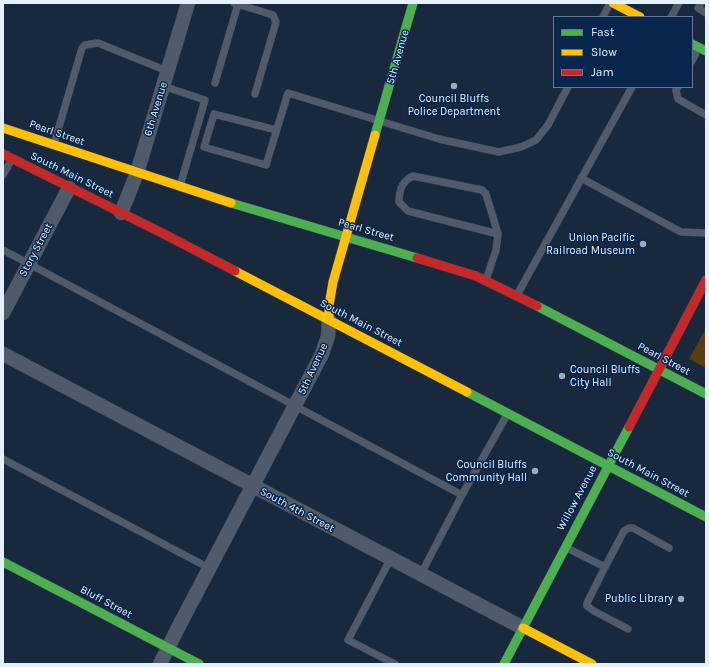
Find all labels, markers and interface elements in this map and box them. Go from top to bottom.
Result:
legend [553,16,693,88]
text: Fast [591,25,614,39]
street label: 5th Avenue [384,28,412,86]
text: Slow [591,45,617,59]
text: Jam [591,65,614,79]
street label: 6th Avenue [142,80,170,138]
marker: Council Bluffs Police Department [449,81,459,91]
place label: Council Bluffs Police Department [408,92,500,118]
street label: Pearl Street [28,117,86,149]
street label: South Main Street [28,149,116,201]
street label: Pearl Street [336,216,396,244]
street label: Story Street [16,221,56,279]
place label: Union Pacific Railroad Museum [546,231,635,257]
marker: Union Pacific Railroad Museum [638,239,648,249]
street label: South Main Street [318,297,404,349]
street label: Pearl Street [635,340,693,378]
street label: 5th Avenue [295,341,331,397]
place label: Council Bluffs City Hall [570,363,640,389]
marker: Council Bluffs City Hall [557,371,567,381]
street label: South Main Street [605,446,691,500]
place label: Council Bluffs Community Hall [446,458,527,484]
street label: Willow Avenue [554,463,600,533]
marker: Council Bluffs Community Hall [530,466,540,476]
street label: South 4th Street [258,485,336,535]
street label: Bluff Street [78,583,134,621]
place label: Public Library [605,592,673,606]
marker: Public Library [676,594,686,604]

